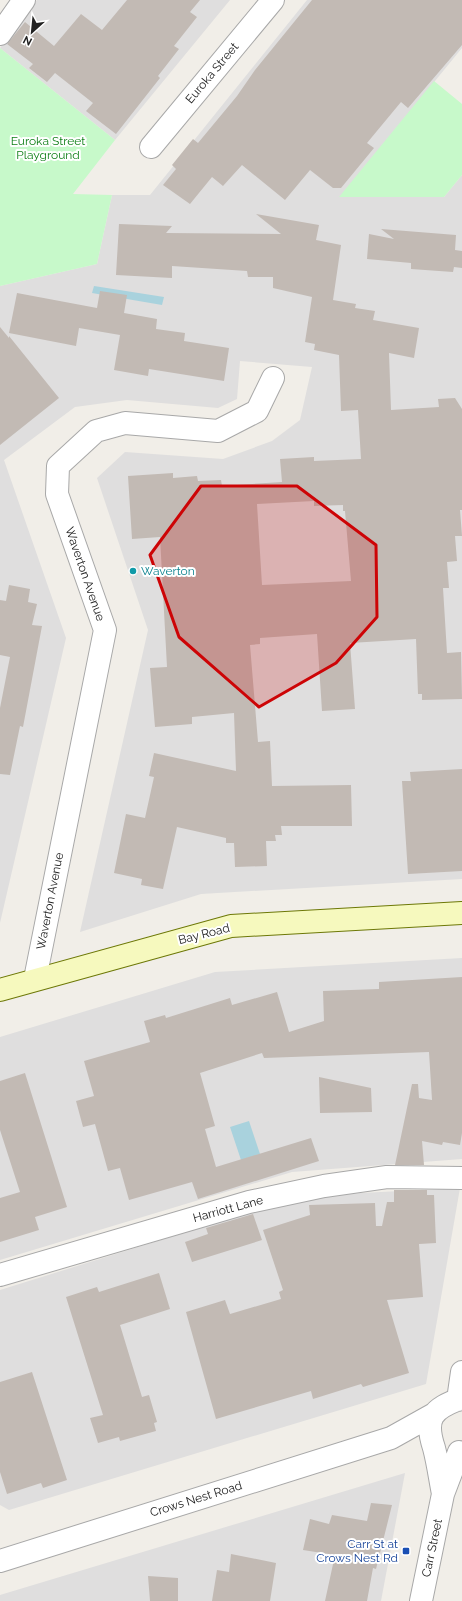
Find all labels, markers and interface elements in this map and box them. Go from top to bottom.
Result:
north arrow [12,12,52,52]
text: N [21,33,34,48]
street label: Euroka Street [183,40,241,106]
park label: Euroka Street Playground [11,134,85,162]
street label: Waverton Avenue [62,525,108,623]
place label: Waverton [141,564,195,578]
marker: Waverton [128,566,138,576]
street label: Waverton Avenue [34,851,66,951]
street label: Bay Road [177,921,231,947]
street label: Harriott Lane [191,1193,265,1225]
street label: Crows Nest Road [148,1478,244,1520]
street label: Carr Street [419,1518,445,1578]
place label: Carr St at Crows Nest Rd [316,1537,398,1565]
marker: Carr St at Crows Nest Rd [401,1546,411,1556]

